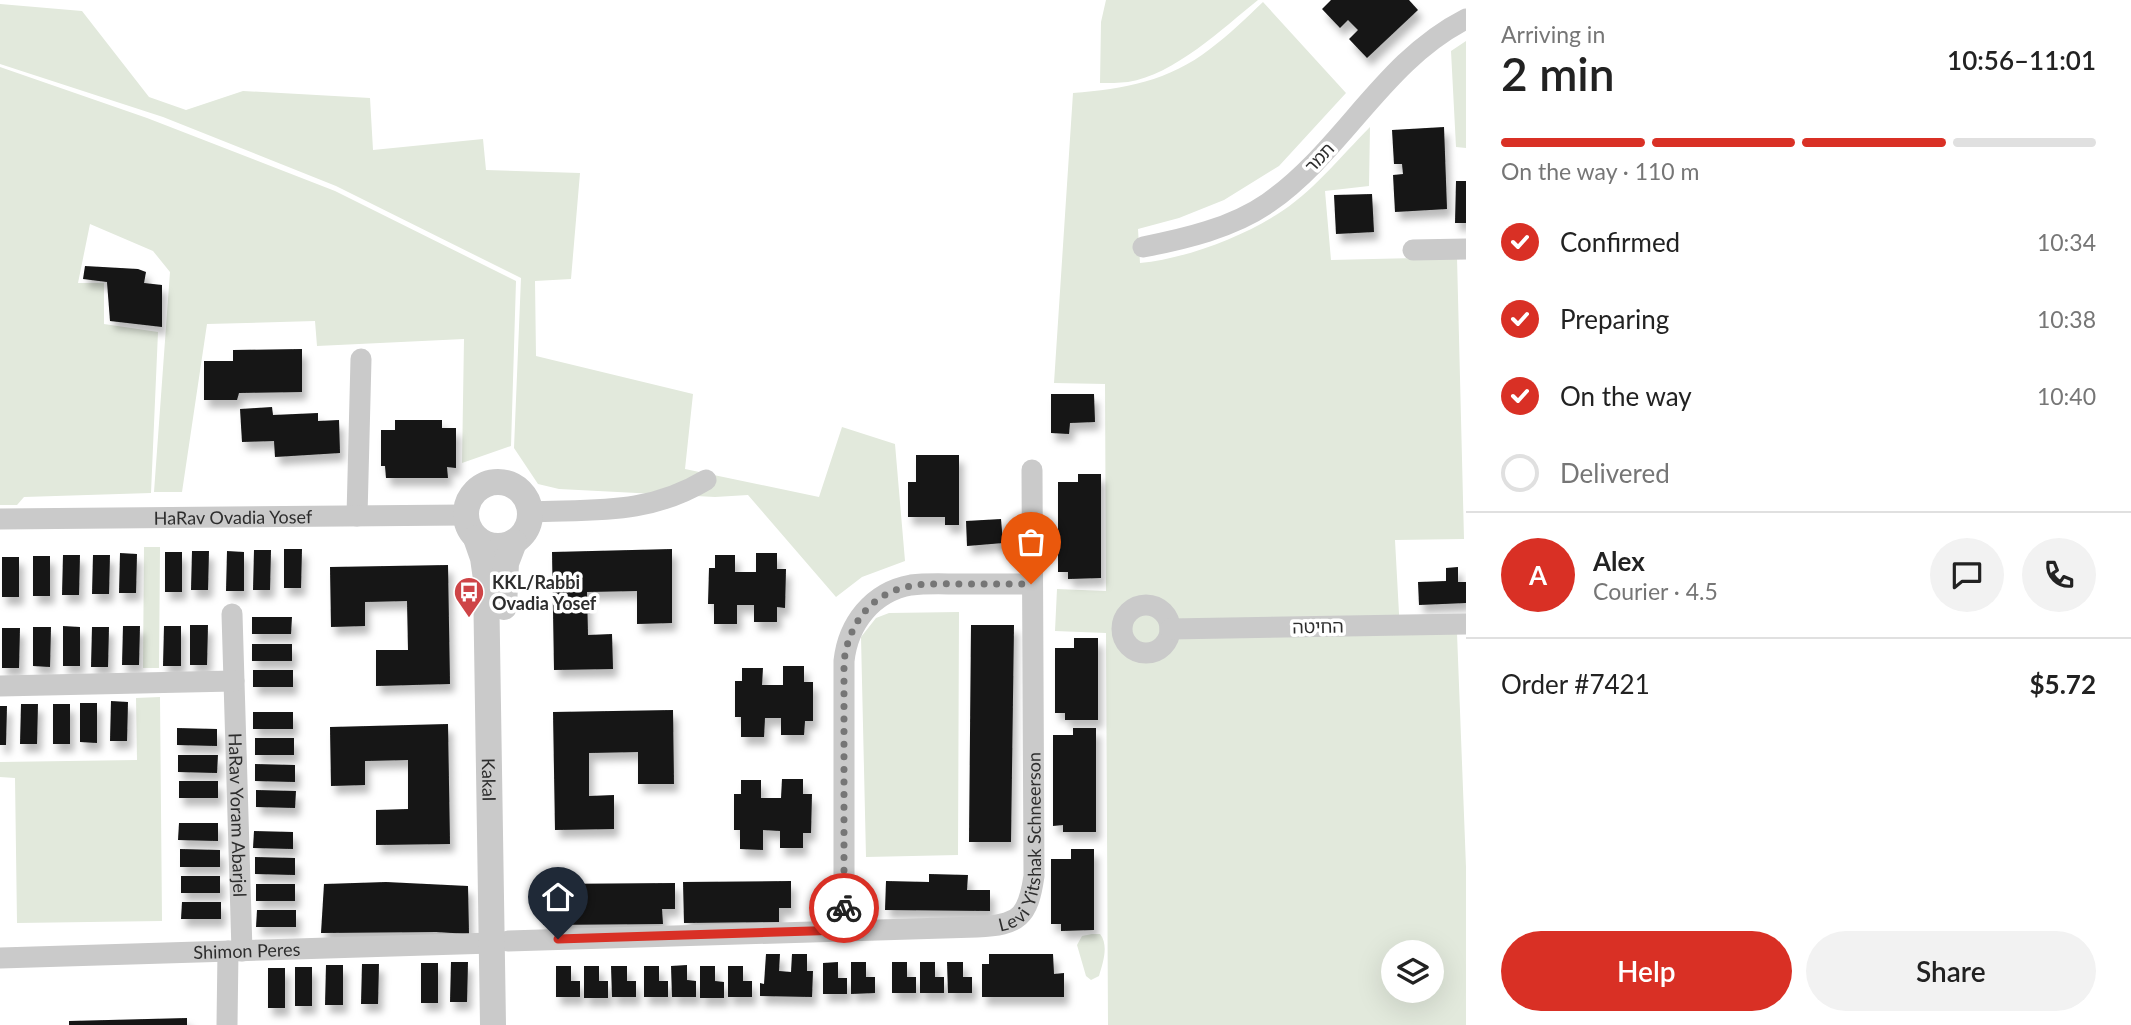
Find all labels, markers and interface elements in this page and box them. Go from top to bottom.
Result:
text: Arriving in [1501,20,1605,48]
text: 10:56–11:01 [1947,44,2096,76]
text: 2 min [1501,46,1615,101]
street label: תמר [1300,137,1338,177]
text: On the way · 110 m [1501,157,1700,185]
icon: check [1501,223,1539,261]
text: Confirmed [1560,226,1680,258]
text: 10:34 [2037,228,2096,256]
icon: check [1501,300,1539,338]
text: Preparing [1560,303,1669,335]
text: 10:38 [2037,305,2096,333]
icon: check [1501,377,1539,415]
text: On the way [1560,380,1692,412]
text: 10:40 [2037,382,2096,410]
text: Delivered [1560,457,1670,489]
street label: HaRav Ovadia Yosef [154,505,313,529]
pin [1001,512,1061,584]
icon: bag [1012,523,1050,561]
button: chat [1930,538,2004,612]
button: phone [2022,538,2096,612]
text: Alex [1593,545,1645,577]
text: A [1529,559,1547,591]
place label: KKL/Rabbi Ovadia Yosef [492,571,597,614]
bus stop icon: KKL/Rabbi Ovadia Yosef [452,575,486,619]
text: Courier · 4.5 [1593,577,1718,605]
street label: החיטה [1292,615,1344,637]
text: Order #7421 [1501,668,1650,700]
text: $5.72 [2030,668,2096,700]
street label: HaRav Yoram Abarjel [225,732,251,897]
street label: Levi Yitshak Schneerson [996,752,1045,936]
street label: Kakal [478,758,500,801]
pin [528,867,588,939]
courier [809,873,879,943]
icon: home [539,878,577,916]
icon: bike [825,889,863,927]
button: Help [1501,931,1792,1011]
button: Share [1806,931,2096,1011]
street label: Shimon Peres [193,938,301,963]
map controls [1381,940,1444,1003]
button: layers [1381,940,1444,1003]

